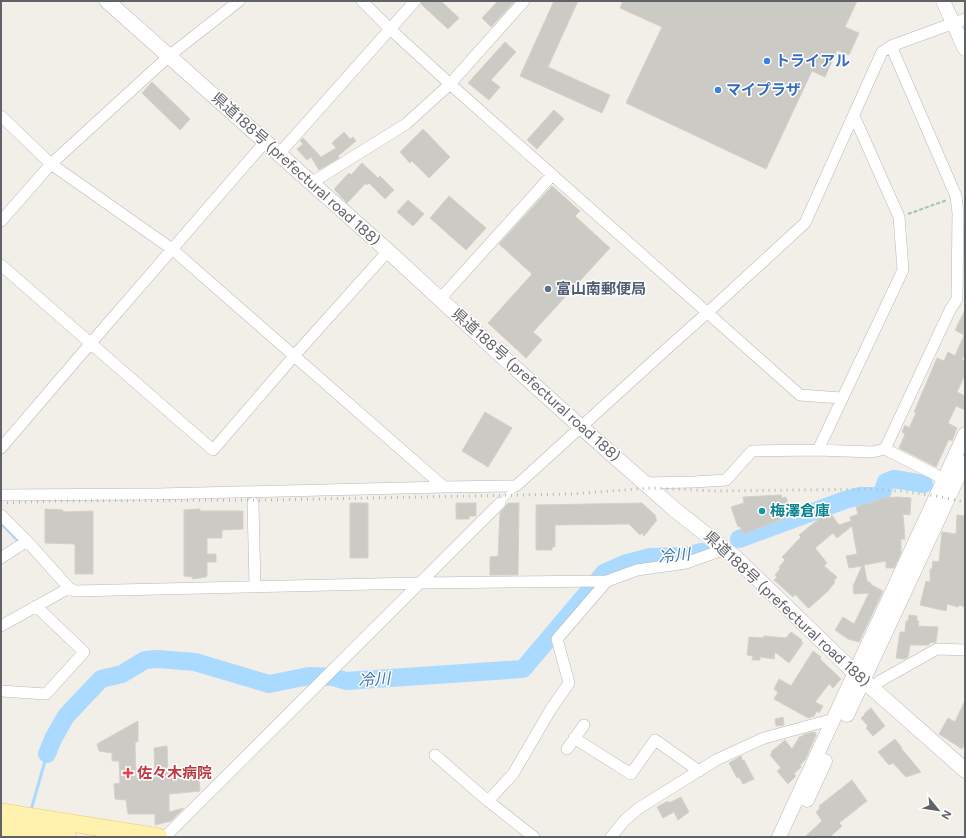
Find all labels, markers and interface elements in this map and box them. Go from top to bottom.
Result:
place label: トライアル [775,52,850,70]
marker: トライアル [762,56,772,66]
place label: マイプラザ [726,81,801,99]
marker: マイプラザ [713,85,723,95]
street label: 県道188号 (prefectural road 188) [208,89,384,249]
place label: 富山南郵便局 [556,280,646,298]
marker: 富山南郵便局 [543,284,553,294]
street label: 県道188号 (prefectural road 188) [448,305,624,465]
place label: 梅澤倉庫 [770,502,830,520]
marker: 梅澤倉庫 [757,506,767,516]
street label: 県道188号 (prefectural road 188) [700,527,874,691]
water label: 冷川 [657,544,693,567]
water label: 冷川 [357,669,393,690]
place label: 佐々木病院 [137,764,212,782]
marker: 佐々木病院 [122,767,134,779]
north arrow [918,790,958,830]
text: N [938,808,954,822]

